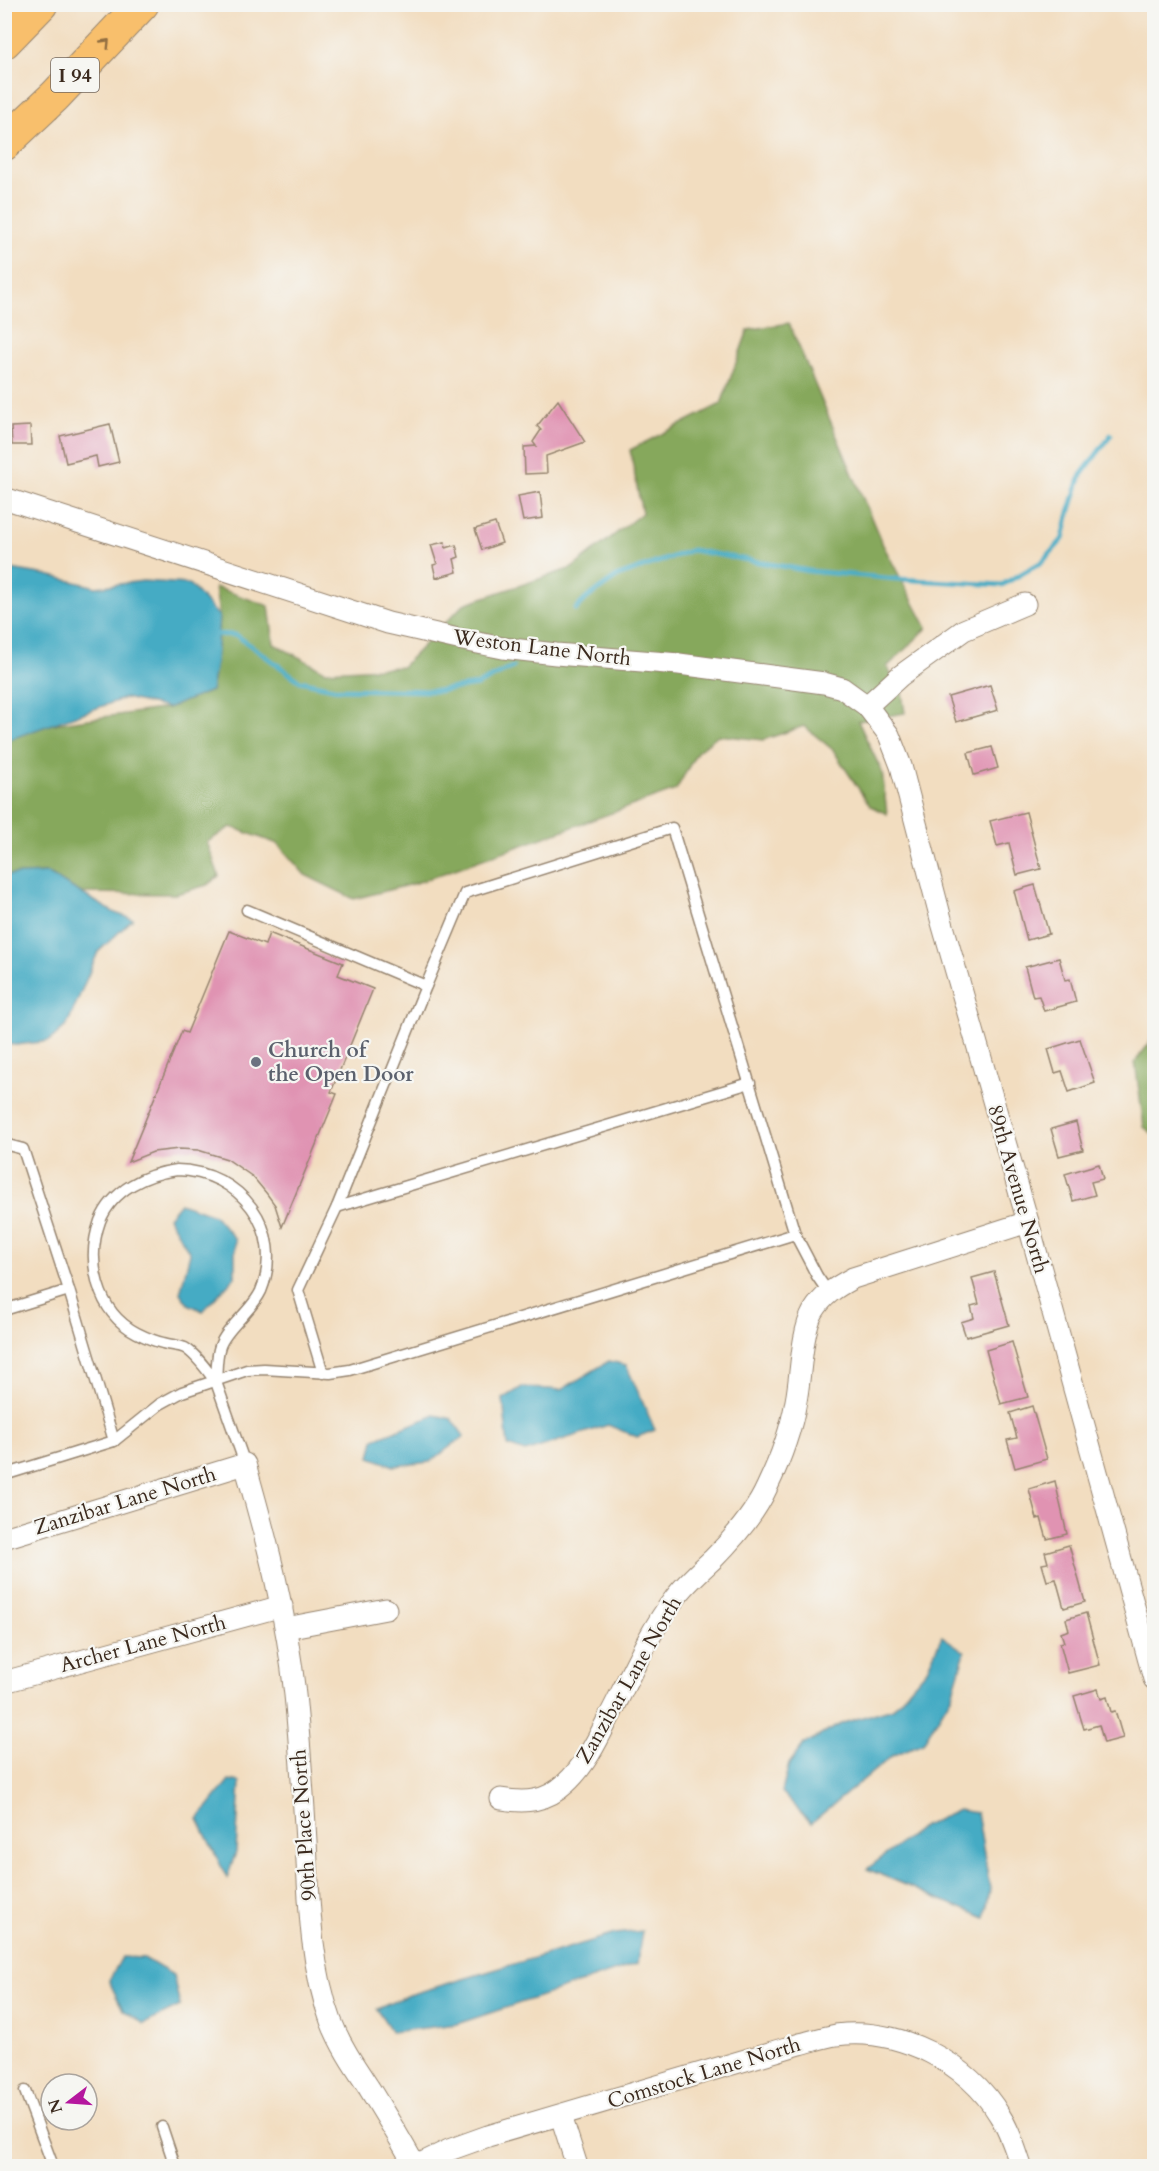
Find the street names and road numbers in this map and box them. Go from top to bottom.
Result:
road number: I 94 [51,58,99,92]
street label: Weston Lane North [450,623,633,673]
street label: 89th Avenue North [980,1101,1056,1277]
street label: Zanzibar Lane North [30,1459,220,1542]
street label: Zanzibar Lane North [569,1591,689,1769]
street label: Archer Lane North [57,1608,230,1680]
street label: 90th Place North [284,1748,324,1902]
street label: Comstock Lane North [604,2030,805,2116]

